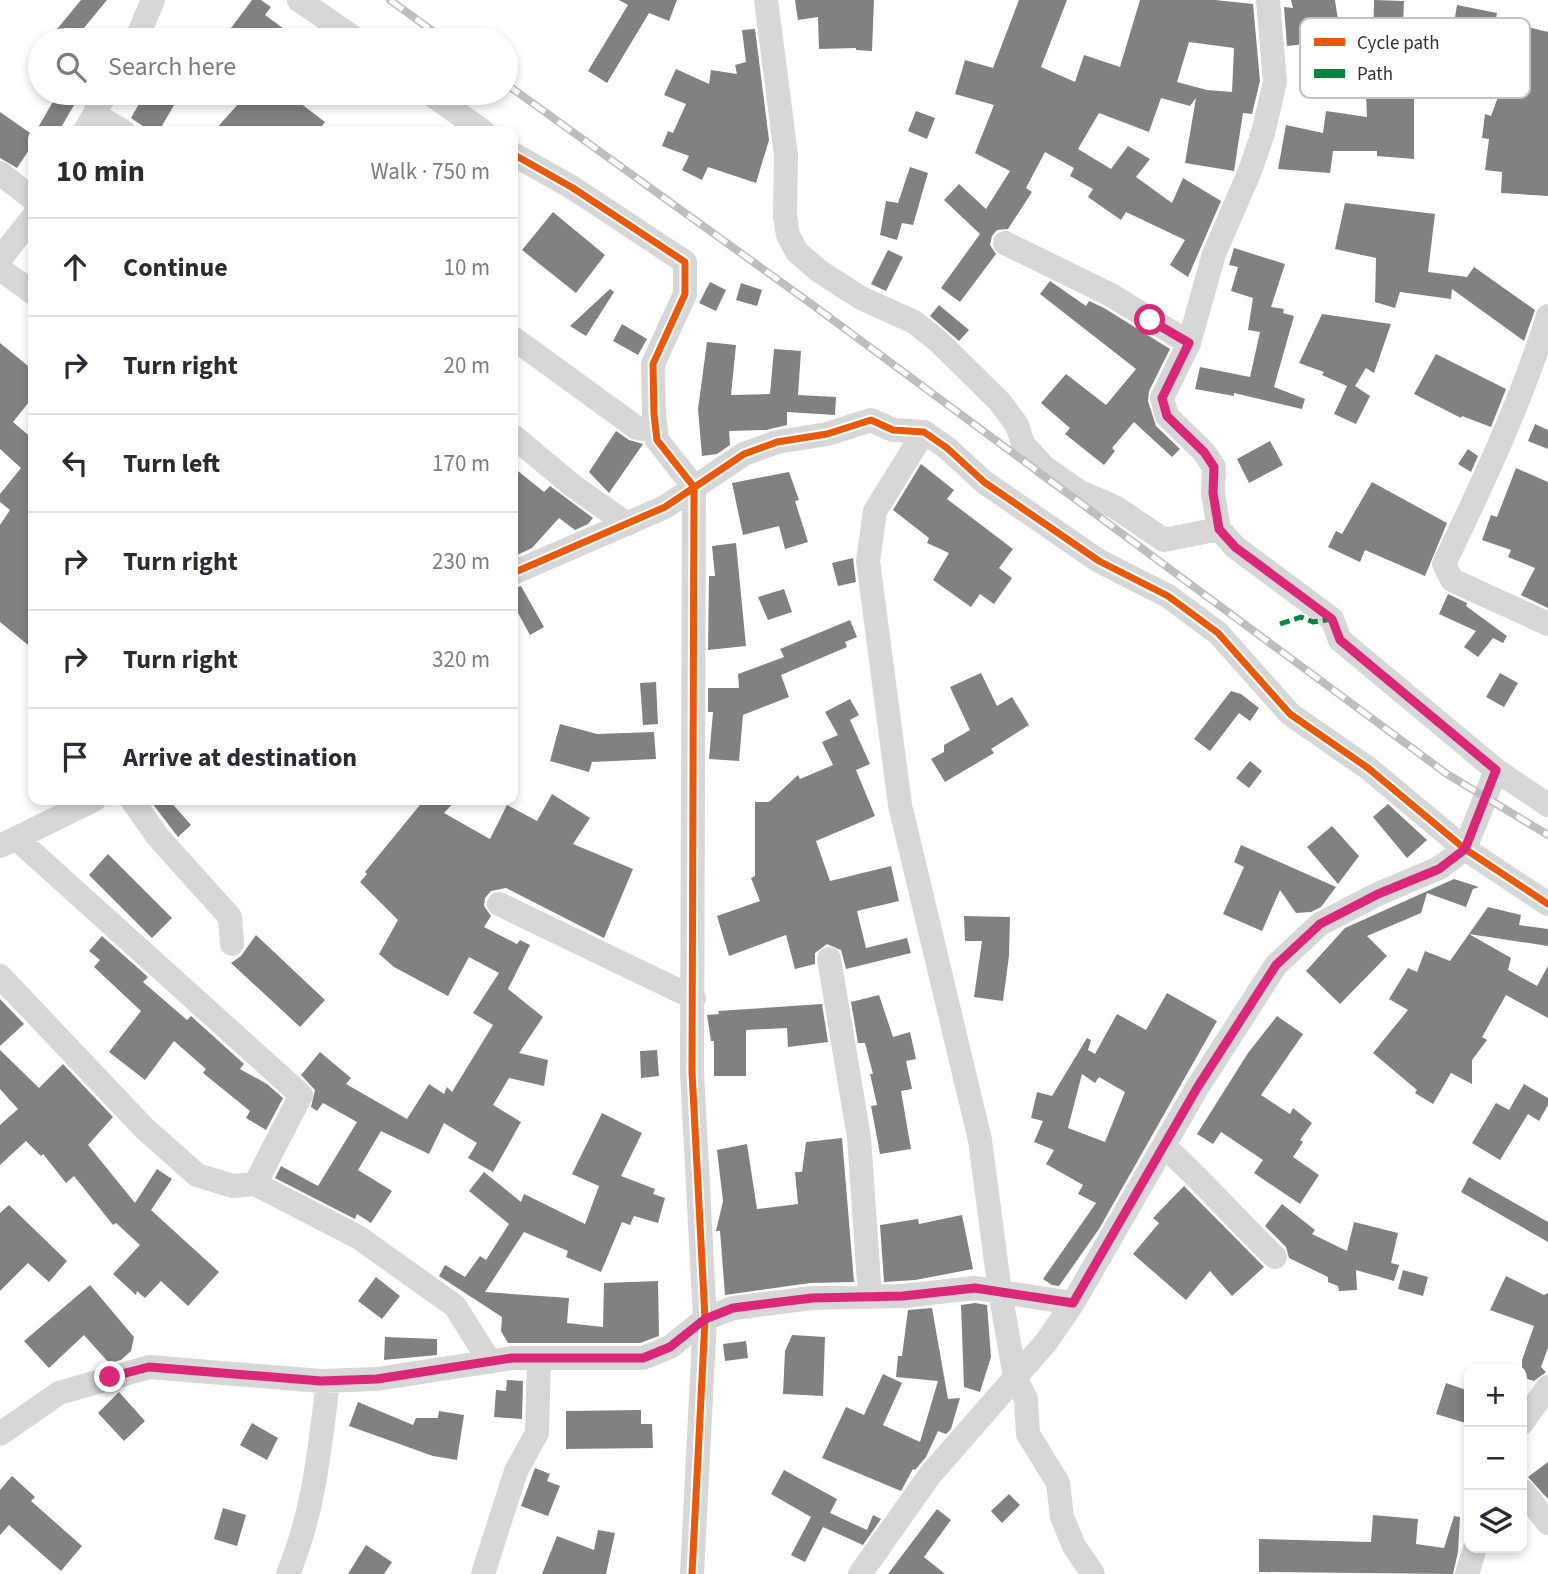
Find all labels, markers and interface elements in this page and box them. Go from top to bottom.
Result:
legend [1300,18,1530,98]
search box [28,28,518,105]
text: Cycle path [1357,30,1439,57]
icon: search [52,48,90,86]
text: Search here [108,48,236,85]
text: Path [1357,61,1393,88]
text: 10 min [56,150,145,193]
text: Walk · 750 m [371,155,490,188]
icon: ahead [56,248,94,286]
text: Continue [123,249,228,286]
text: 10 m [443,251,490,284]
route start [1134,304,1165,335]
icon: right [56,346,94,384]
text: Turn right [123,347,238,384]
text: 20 m [443,349,490,382]
icon: left [56,444,94,482]
text: Turn left [123,445,220,482]
text: 170 m [432,447,490,480]
icon: right [56,542,94,580]
text: Turn right [123,543,238,580]
text: 230 m [432,545,490,578]
icon: right [56,640,94,678]
text: Turn right [123,641,238,678]
text: 320 m [432,643,490,676]
icon: arrive [56,738,94,776]
text: Arrive at destination [123,739,357,776]
route end [94,1361,125,1392]
map controls [1464,1364,1527,1553]
button: + [1464,1364,1527,1427]
button: − [1464,1427,1527,1490]
button: layers [1464,1490,1527,1553]

